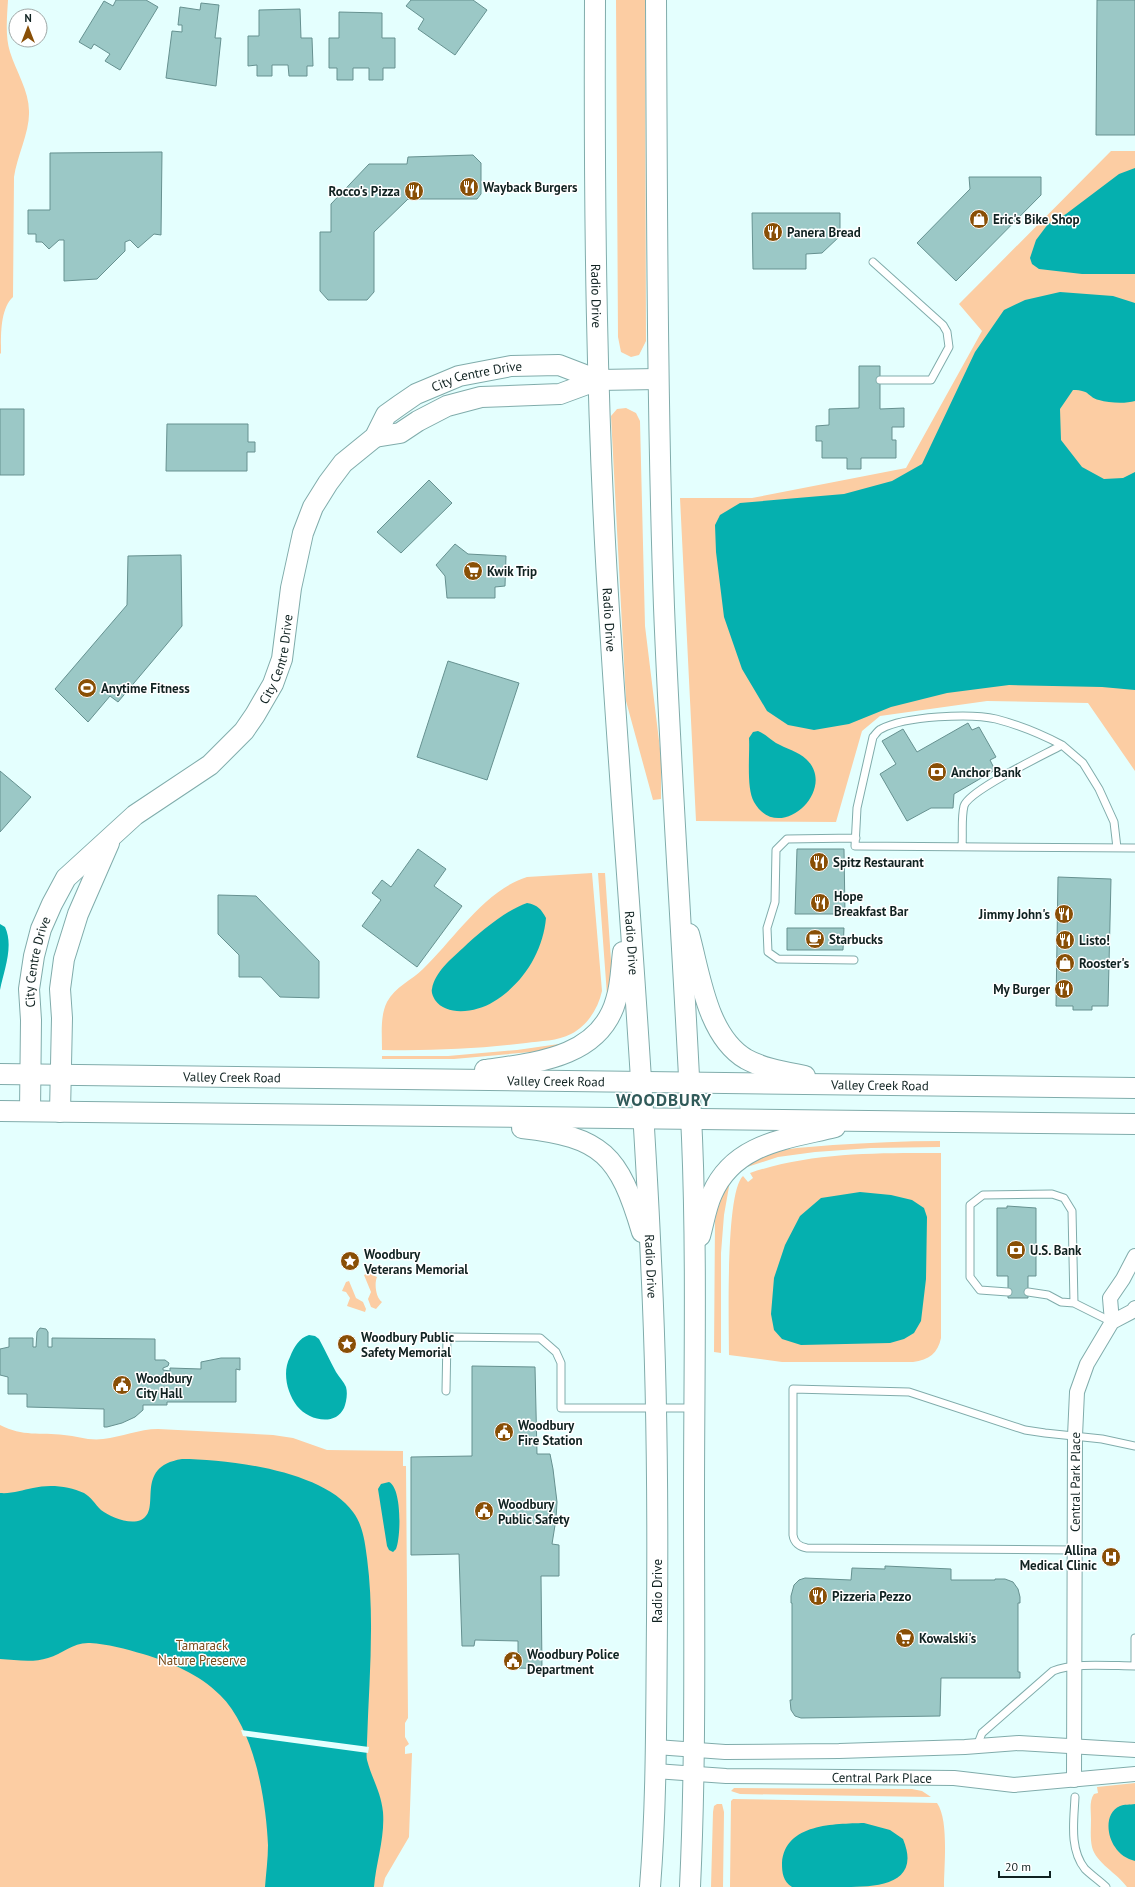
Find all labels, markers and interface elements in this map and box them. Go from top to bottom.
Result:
north arrow [8,8,48,48]
text: N [24,11,32,25]
restaurant icon: Wayback Burgers [458,176,480,198]
place label: Wayback Burgers [483,179,578,196]
restaurant icon: Rocco's Pizza [403,180,425,202]
place label: Rocco's Pizza [329,183,400,200]
shop icon: Eric's Bike Shop [968,208,990,230]
place label: Eric's Bike Shop [993,211,1080,228]
restaurant icon: Panera Bread [762,221,784,243]
place label: Panera Bread [787,224,861,241]
street label: Radio Drive [587,264,605,328]
street label: City Centre Drive [429,358,522,396]
supermarket icon: Kwik Trip [462,560,484,582]
place label: Kwik Trip [487,563,537,580]
street label: Radio Drive [599,587,620,652]
street label: City Centre Drive [255,613,297,707]
sports icon: Anytime Fitness [76,677,98,699]
place label: Anytime Fitness [101,680,190,697]
bank icon: Anchor Bank [926,761,948,783]
place label: Anchor Bank [951,764,1022,781]
restaurant icon: Spitz Restaurant [808,851,830,873]
place label: Spitz Restaurant [833,854,924,871]
place label: Hope Breakfast Bar [834,888,909,920]
restaurant icon: Hope Breakfast Bar [809,892,831,914]
restaurant icon: Jimmy John's [1053,903,1075,925]
place label: Jimmy John's [978,906,1051,923]
street label: Radio Drive [621,910,642,976]
street label: City Centre Drive [21,914,55,1008]
cafe icon: Starbucks [804,928,826,950]
restaurant icon: Listo! [1054,929,1076,951]
place label: Starbucks [829,931,883,948]
place label: Listo! [1079,932,1110,949]
shop icon: Rooster's [1054,952,1076,974]
place label: Rooster's [1079,955,1130,972]
restaurant icon: My Burger [1053,978,1075,1000]
place label: My Burger [993,981,1050,998]
street label: Valley Creek Road [182,1068,281,1086]
street label: Valley Creek Road [506,1072,605,1090]
street label: Valley Creek Road [830,1076,929,1094]
district label: WOODBURY [616,1089,712,1111]
street label: Radio Drive [641,1234,661,1299]
bank icon: U.S. Bank [1005,1239,1027,1261]
place label: U.S. Bank [1030,1242,1082,1259]
place label: Woodbury Veterans Memorial [363,1246,468,1278]
place icon: Woodbury Veterans Memorial [339,1250,361,1272]
place label: Woodbury Public Safety Memorial [361,1329,454,1361]
place icon: Woodbury Public Safety Memorial [336,1333,358,1355]
place label: Woodbury City Hall [136,1370,193,1402]
public building icon: Woodbury City Hall [111,1374,133,1396]
place label: Woodbury Fire Station [518,1417,583,1449]
public building icon: Woodbury Fire Station [493,1421,515,1443]
street label: Central Park Place [1067,1432,1084,1532]
place label: Woodbury Public Safety [498,1496,570,1528]
public building icon: Woodbury Public Safety [473,1500,495,1522]
place label: Allina Medical Clinic [1020,1542,1097,1574]
hospital icon: Allina Medical Clinic [1100,1546,1122,1568]
street label: Radio Drive [649,1559,666,1623]
restaurant icon: Pizzeria Pezzo [807,1585,829,1607]
place label: Pizzeria Pezzo [832,1588,911,1605]
supermarket icon: Kowalski's [894,1627,916,1649]
place label: Kowalski's [919,1630,977,1647]
park label: Tamarack Nature Preserve [158,1637,246,1669]
place label: Woodbury Police Department [527,1646,620,1678]
public building icon: Woodbury Police Department [502,1650,524,1672]
street label: Central Park Place [832,1769,932,1787]
scale bar [999,1853,1050,1879]
text: 20 m [1005,1859,1031,1874]

